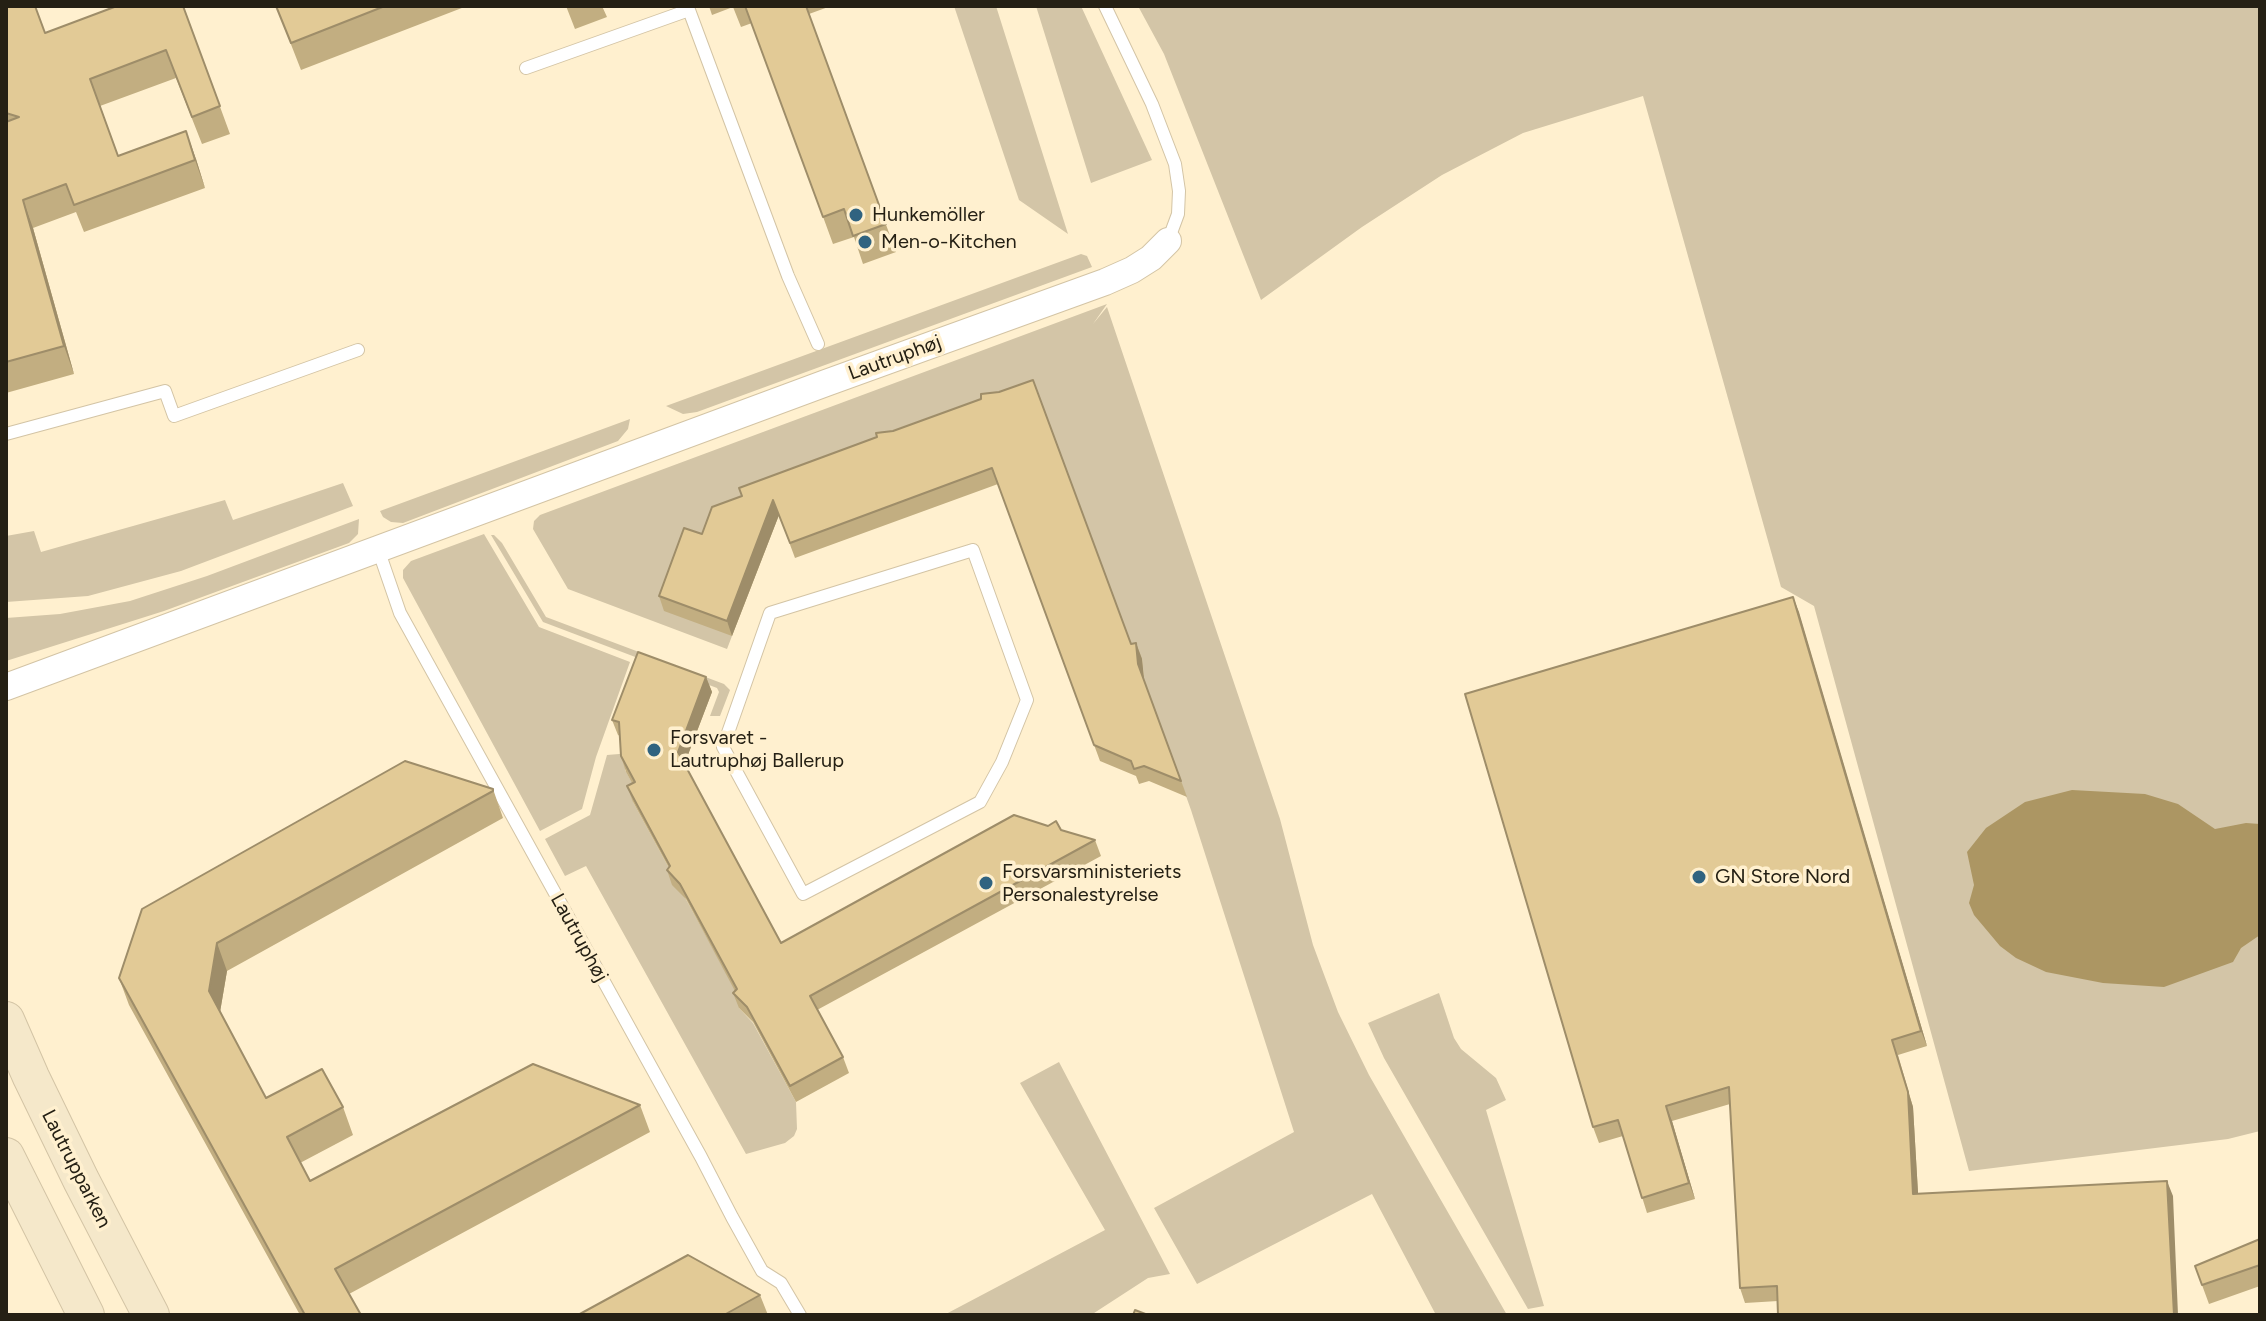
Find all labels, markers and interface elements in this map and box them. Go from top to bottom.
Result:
place label: Hunkemöller [872,203,985,227]
marker: Hunkemöller [847,206,865,224]
place label: Men-o-Kitchen [881,230,1017,254]
marker: Men-o-Kitchen [856,233,874,251]
street label: Lautruphøj [845,330,945,386]
place label: Forsvaret - Lautruphøj Ballerup [670,726,844,773]
marker: Forsvaret - Lautruphøj Ballerup [645,741,663,759]
place label: Forsvarsministeriets Personalestyrelse [1002,860,1181,907]
place label: GN Store Nord [1715,865,1850,889]
marker: GN Store Nord [1690,868,1708,886]
marker: Forsvarsministeriets Personalestyrelse [977,874,995,892]
street label: Lautruphøj [545,890,613,986]
street label: Lautrupparken [36,1106,116,1232]

